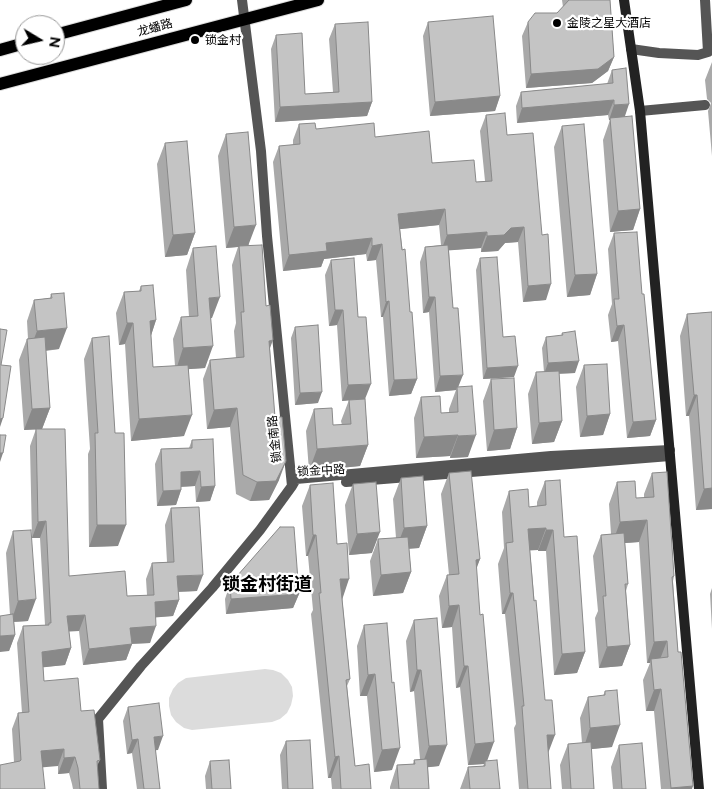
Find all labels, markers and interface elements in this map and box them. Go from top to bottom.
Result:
north arrow [15,15,65,65]
street label: 龙蟠路 [136,16,174,40]
place label: 金陵之星大酒店 [567,16,651,30]
marker: 金陵之星大酒店 [551,17,563,29]
place label: 锁金村 [205,33,241,47]
marker: 锁金村 [189,34,201,46]
text: N [45,36,64,49]
street label: 锁金南路 [265,414,285,464]
street label: 锁金中路 [297,463,345,479]
district label: 锁金村街道 [222,574,312,596]

